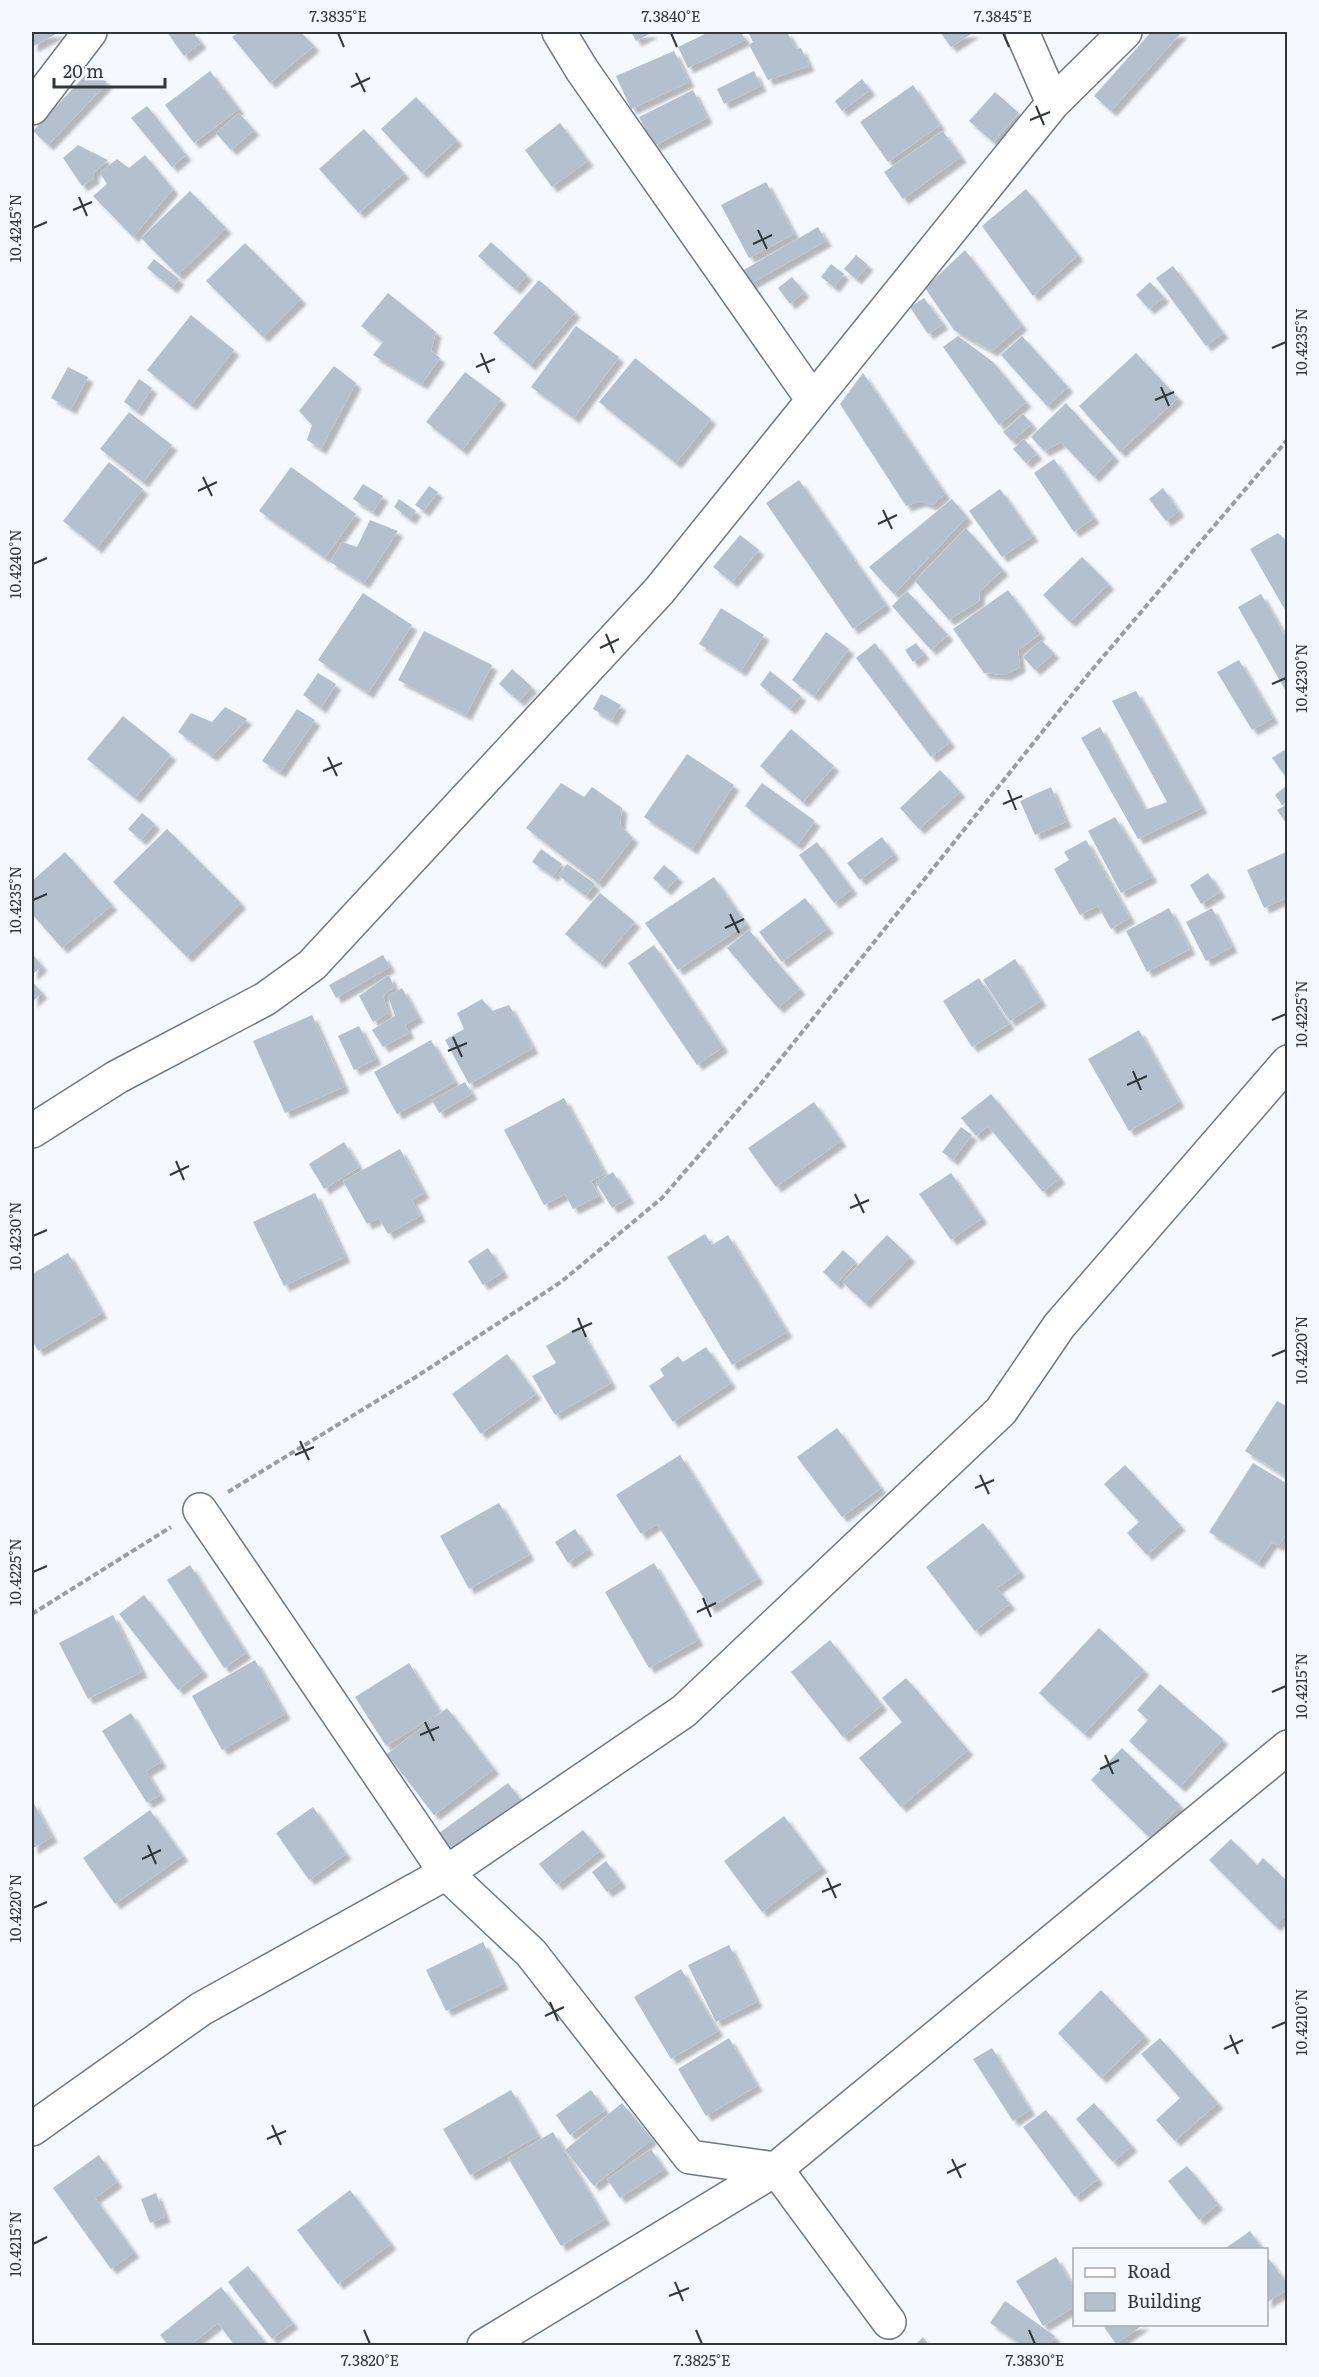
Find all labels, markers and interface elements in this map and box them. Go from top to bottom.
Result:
text: 7.3835°E [309,4,367,27]
text: 7.3840°E [642,4,700,27]
text: 7.3845°E [974,4,1032,27]
scale bar [54,51,165,89]
text: 20 m [63,57,104,84]
text: 10.4245°N [3,194,26,262]
text: 10.4235°N [1289,308,1312,376]
text: 10.4240°N [3,529,26,599]
text: 10.4230°N [1289,643,1312,713]
text: 10.4235°N [3,866,26,934]
text: 10.4225°N [1289,980,1312,1048]
text: 10.4230°N [3,1201,26,1271]
text: 10.4220°N [1289,1316,1312,1384]
text: 10.4225°N [3,1538,26,1606]
text: 10.4215°N [1289,1653,1312,1719]
text: 10.4220°N [3,1874,26,1942]
text: 10.4210°N [1289,1988,1312,2056]
text: 10.4215°N [3,2211,26,2277]
legend [1073,2248,1268,2326]
text: Road [1127,2257,1171,2284]
text: Building [1127,2287,1202,2314]
text: 7.3820°E [341,2348,399,2371]
text: 7.3825°E [674,2348,731,2371]
text: 7.3830°E [1006,2348,1064,2371]

